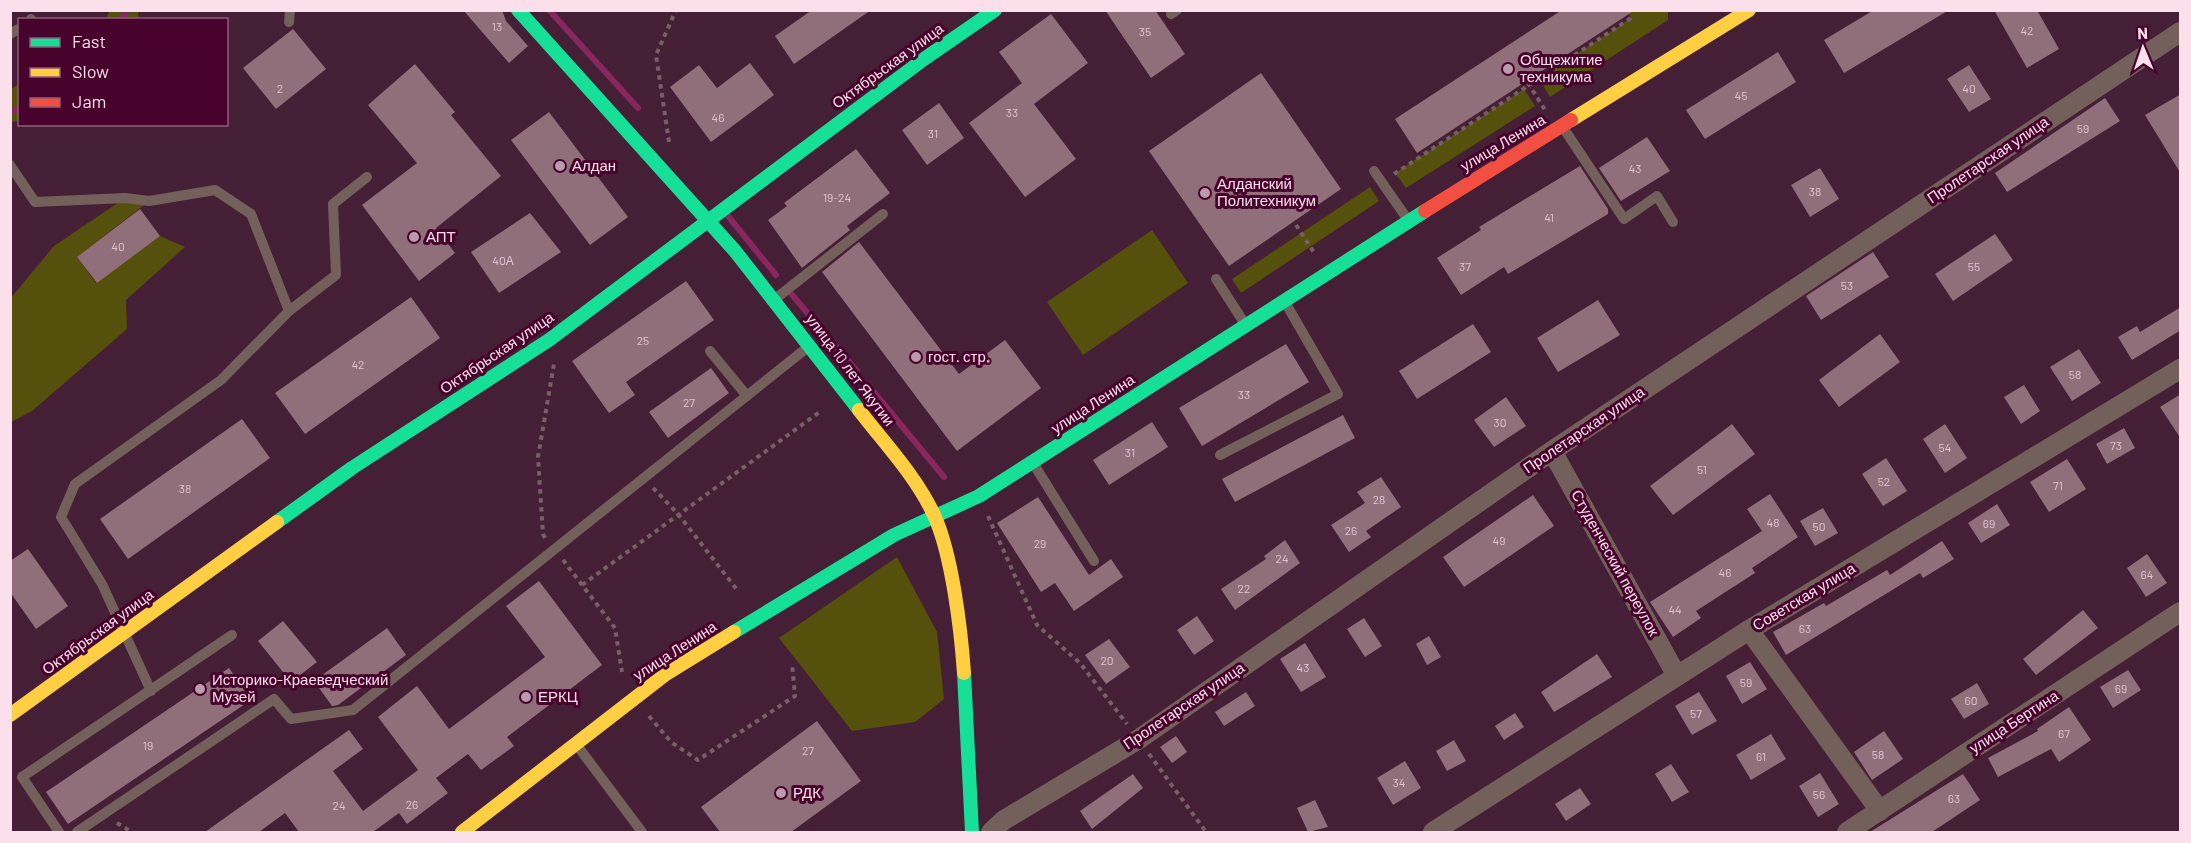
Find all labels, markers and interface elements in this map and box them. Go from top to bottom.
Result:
legend [18,18,228,126]
street label: Октябрьская улица [828,18,947,112]
north arrow [2113,18,2173,78]
house number: 13 [492,19,502,33]
house number: 42 [2020,23,2034,37]
text: N [2137,23,2148,42]
house number: 35 [1139,24,1151,38]
text: Fast [72,30,106,52]
place label: Общежитие техникума [1520,50,1603,85]
text: Slow [72,60,109,82]
marker: Общежитие техникума [1501,62,1515,76]
house number: 2 [277,81,283,95]
house number: 40 [1962,81,1976,95]
house number: 45 [1735,88,1747,102]
text: Jam [72,90,106,112]
house number: 33 [1006,105,1018,119]
street label: улица Ленина [1457,109,1549,175]
house number: 46 [712,110,724,124]
street label: Пролетарская улица [1923,112,2052,206]
house number: 59 [2077,121,2089,135]
house number: 31 [928,126,938,140]
place label: Алдан [572,156,616,174]
marker: Алдан [553,159,567,173]
house number: 43 [1629,161,1641,175]
place label: Алданский Политехникум [1217,174,1316,209]
house number: 38 [1809,184,1821,198]
marker: Алданский Политехникум [1198,186,1212,200]
house number: 19-24 [823,190,851,204]
house number: 41 [1544,210,1554,224]
place label: АПТ [426,227,456,245]
marker: АПТ [407,230,421,244]
house number: 40 [111,239,125,253]
house number: 40А [492,253,514,267]
house number: 37 [1459,259,1471,273]
house number: 55 [1968,259,1980,273]
house number: 53 [1841,278,1853,292]
street label: Октябрьская улица [436,307,557,397]
street label: улица 10 лет Якутии [803,310,899,429]
house number: 25 [637,333,649,347]
place label: гост. стр. [928,347,990,365]
marker: гост. стр. [909,350,923,364]
house number: 42 [351,357,365,371]
house number: 58 [2069,367,2081,381]
street label: улица Ленина [1047,369,1138,437]
street label: Пролетарская улица [1519,382,1648,476]
house number: 33 [1238,387,1250,401]
house number: 27 [683,395,695,409]
house number: 30 [1494,415,1506,429]
house number: 73 [2110,438,2122,452]
house number: 54 [1939,440,1951,454]
house number: 31 [1125,445,1135,459]
house number: 51 [1697,462,1707,476]
house number: 52 [1878,474,1890,488]
house number: 71 [2053,478,2063,492]
house number: 38 [179,481,191,495]
street label: Студенческий переулок [1568,486,1664,639]
house number: 28 [1373,492,1385,506]
house number: 48 [1767,515,1779,529]
house number: 69 [1983,516,1995,530]
house number: 50 [1813,519,1825,533]
house number: 26 [1345,523,1357,537]
house number: 49 [1493,533,1505,547]
house number: 29 [1034,536,1046,550]
house number: 24 [1275,551,1289,565]
street label: Советская улица [1749,558,1859,634]
house number: 46 [1719,565,1731,579]
house number: 64 [2141,567,2153,581]
house number: 22 [1238,581,1250,595]
street label: Октябрьская улица [38,584,157,678]
house number: 44 [1668,602,1682,616]
street label: улица Ленина [629,616,720,684]
house number: 63 [1799,621,1811,635]
house number: 20 [1100,653,1114,667]
street label: Пролетарская улица [1119,658,1248,752]
house number: 43 [1297,660,1309,674]
place label: Историко-Краеведческий Музей [212,670,388,705]
house number: 59 [1740,675,1752,689]
house number: 69 [2115,681,2127,695]
marker: Историко-Краеведческий Музей [193,682,207,696]
street label: улица Бертина [1966,685,2062,757]
place label: ЕРКЦ [538,687,578,705]
marker: ЕРКЦ [519,690,533,704]
house number: 60 [1965,693,1977,707]
house number: 57 [1690,706,1702,720]
house number: 67 [2058,726,2070,740]
house number: 19 [143,738,153,752]
house number: 27 [802,743,814,757]
house number: 58 [1872,747,1884,761]
house number: 61 [1756,749,1766,763]
house number: 34 [1393,775,1405,789]
place label: РДК [793,783,821,801]
marker: РДК [774,786,788,800]
house number: 56 [1813,787,1825,801]
house number: 63 [1948,791,1960,805]
house number: 26 [406,797,418,811]
house number: 24 [332,798,346,812]

